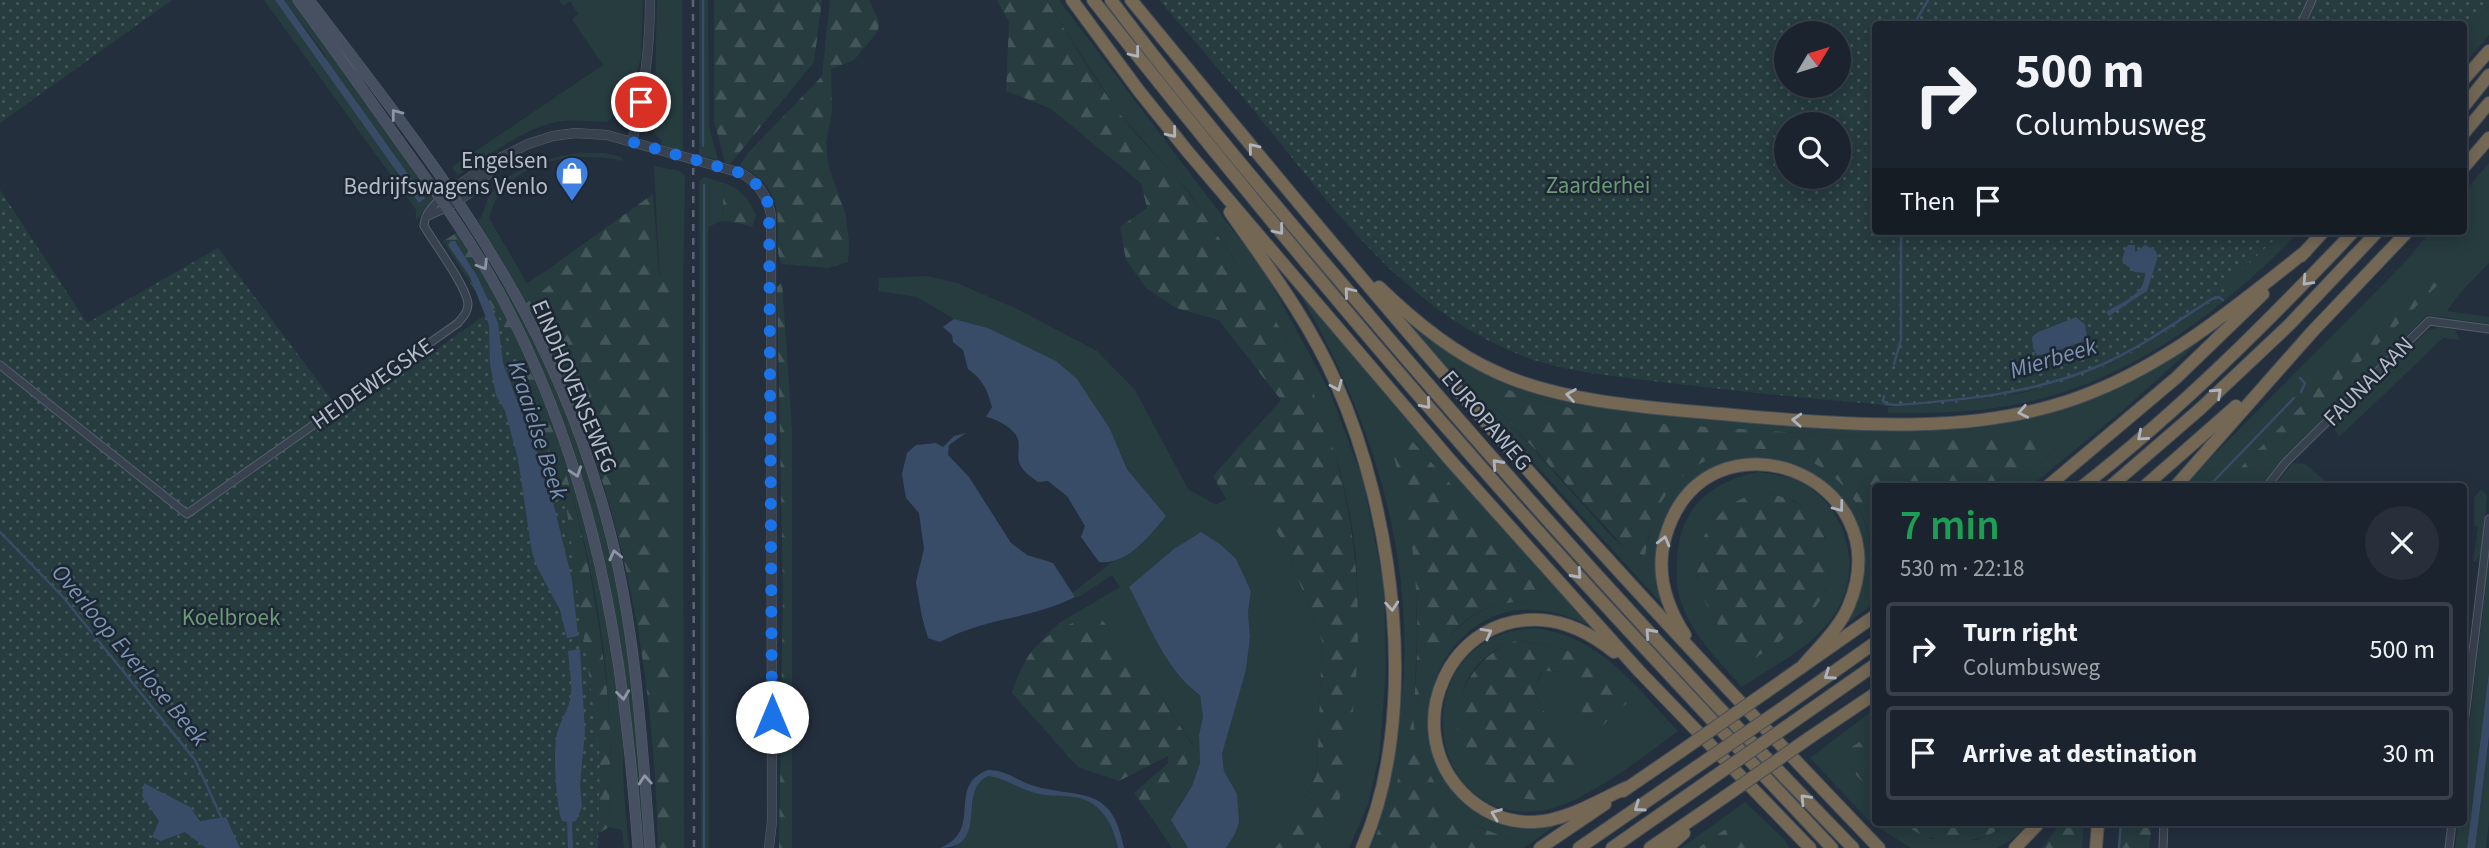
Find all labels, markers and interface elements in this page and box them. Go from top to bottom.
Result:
north arrow [1774,21,1852,98]
map controls [1774,21,1851,189]
text: 500 m [2015,37,2144,107]
one-way arrow [1127,46,1140,58]
icon: right [1900,49,1991,140]
pin [611,72,671,132]
icon: arrive [622,83,660,121]
text: Columbusweg [2015,102,2206,148]
one-way arrow [392,110,404,122]
button: search [1774,112,1851,189]
one-way arrow [1164,124,1176,137]
place label: Engelsen Bedrijfswagens Venlo [343,144,548,203]
one-way arrow [1249,144,1261,157]
shop icon: Engelsen Bedrijfswagens Venlo [553,154,591,203]
park label: Zaarderhei [1546,169,1650,202]
icon: arrive [1969,182,2007,220]
text: Then [1900,183,1955,220]
one-way arrow [1270,223,1283,235]
one-way arrow [475,258,488,271]
one-way arrow [2303,272,2316,285]
one-way arrow [1345,287,1357,300]
street label: EINDHOVENSEWEG [523,295,626,478]
water label: Mierbeek [2005,328,2102,388]
street label: HEIDEWEGSKE [305,329,440,438]
street label: FAUNALAAN [2316,329,2421,434]
water label: Kraaielse Beek [499,356,577,505]
street label: EUROPAWEG [1433,363,1540,478]
one-way arrow [1329,379,1343,391]
one-way arrow [1565,388,1577,403]
one-way arrow [2209,388,2222,401]
one-way arrow [1418,395,1430,408]
one-way arrow [2017,404,2029,419]
one-way arrow [1791,412,1802,427]
one-way arrow [2137,428,2150,440]
one-way arrow [1493,459,1505,472]
one-way arrow [568,466,583,478]
text: 7 min [1900,496,2000,556]
one-way arrow [1830,499,1843,511]
button: close [2365,506,2439,580]
one-way arrow [1656,536,1670,548]
one-way arrow [609,549,623,561]
text: 530 m · 22:18 [1900,552,2024,585]
water label: Overloop Everlose Beek [43,556,217,755]
one-way arrow [1569,566,1581,579]
park label: Koelbroek [182,601,281,634]
one-way arrow [1384,601,1399,612]
text: Turn right [1963,614,2078,651]
one-way arrow [1479,628,1492,641]
one-way arrow [1645,628,1658,641]
icon: right [1904,630,1942,668]
text: 500 m [2369,631,2435,668]
text: Columbusweg [1963,651,2100,684]
one-way arrow [1823,667,1836,680]
position arrow [735,680,809,754]
one-way arrow [616,689,631,700]
icon: arrive [1904,734,1942,772]
text: Arrive at destination [1963,735,2197,772]
text: 30 m [2382,735,2435,772]
one-way arrow [638,774,653,785]
one-way arrow [1801,794,1814,807]
one-way arrow [1634,799,1647,811]
one-way arrow [1490,808,1503,822]

